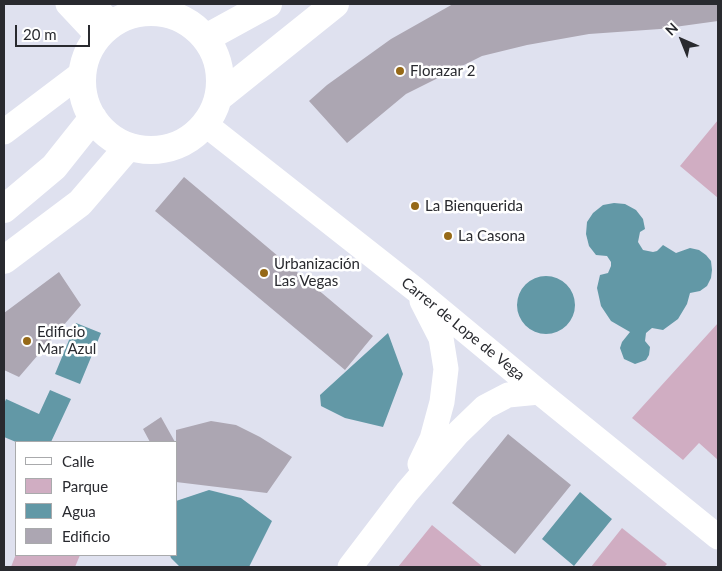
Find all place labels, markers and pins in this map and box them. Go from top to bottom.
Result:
place label: Florazar 2 [410,62,475,80]
marker: Florazar 2 [394,65,406,77]
place label: La Bienquerida [425,197,523,215]
marker: La Bienquerida [409,200,421,212]
place label: La Casona [458,227,525,245]
marker: La Casona [442,230,454,242]
place label: Urbanización Las Vegas [274,255,360,290]
marker: Urbanización Las Vegas [258,267,270,279]
place label: Edificio Mar Azul [37,323,96,358]
marker: Edificio Mar Azul [21,335,33,347]

